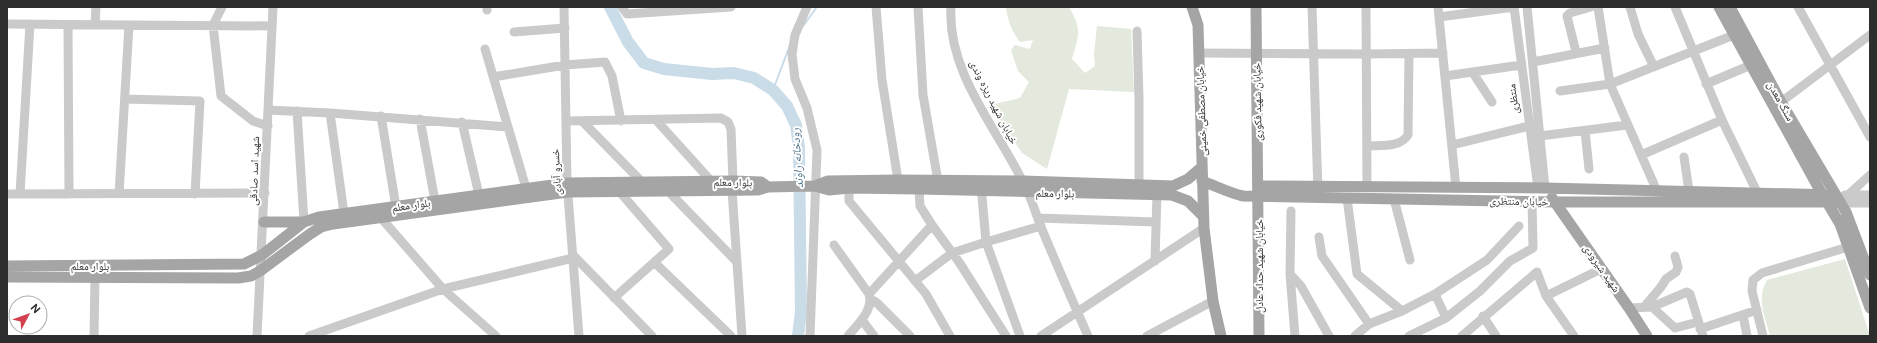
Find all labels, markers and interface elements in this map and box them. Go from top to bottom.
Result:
street label: خیابان شهید ریزه وندی [967,58,1021,146]
street label: خیابان شهید فکوری [1249,63,1265,141]
street label: خیابان مصطفی خمینی [1192,66,1210,156]
street label: سنگ معدن [1764,79,1798,123]
street label: منتظری [1504,83,1522,115]
water label: رودخانه راوند [787,127,807,189]
street label: شهید اسد صادقی [246,136,262,206]
street label: خسرو آبادی [548,148,564,196]
street label: بلوار معلم [713,175,752,190]
street label: بلوار معلم [1035,186,1074,201]
street label: خیابان منتظری [1489,193,1549,209]
street label: بلوار معلم [391,195,431,216]
street label: خیابان شهید حداد عادل [1252,219,1266,313]
street label: شهید شیرودی [1580,241,1624,295]
street label: بلوار معلم [71,259,109,274]
north arrow [8,295,48,335]
text: N [28,301,43,316]

